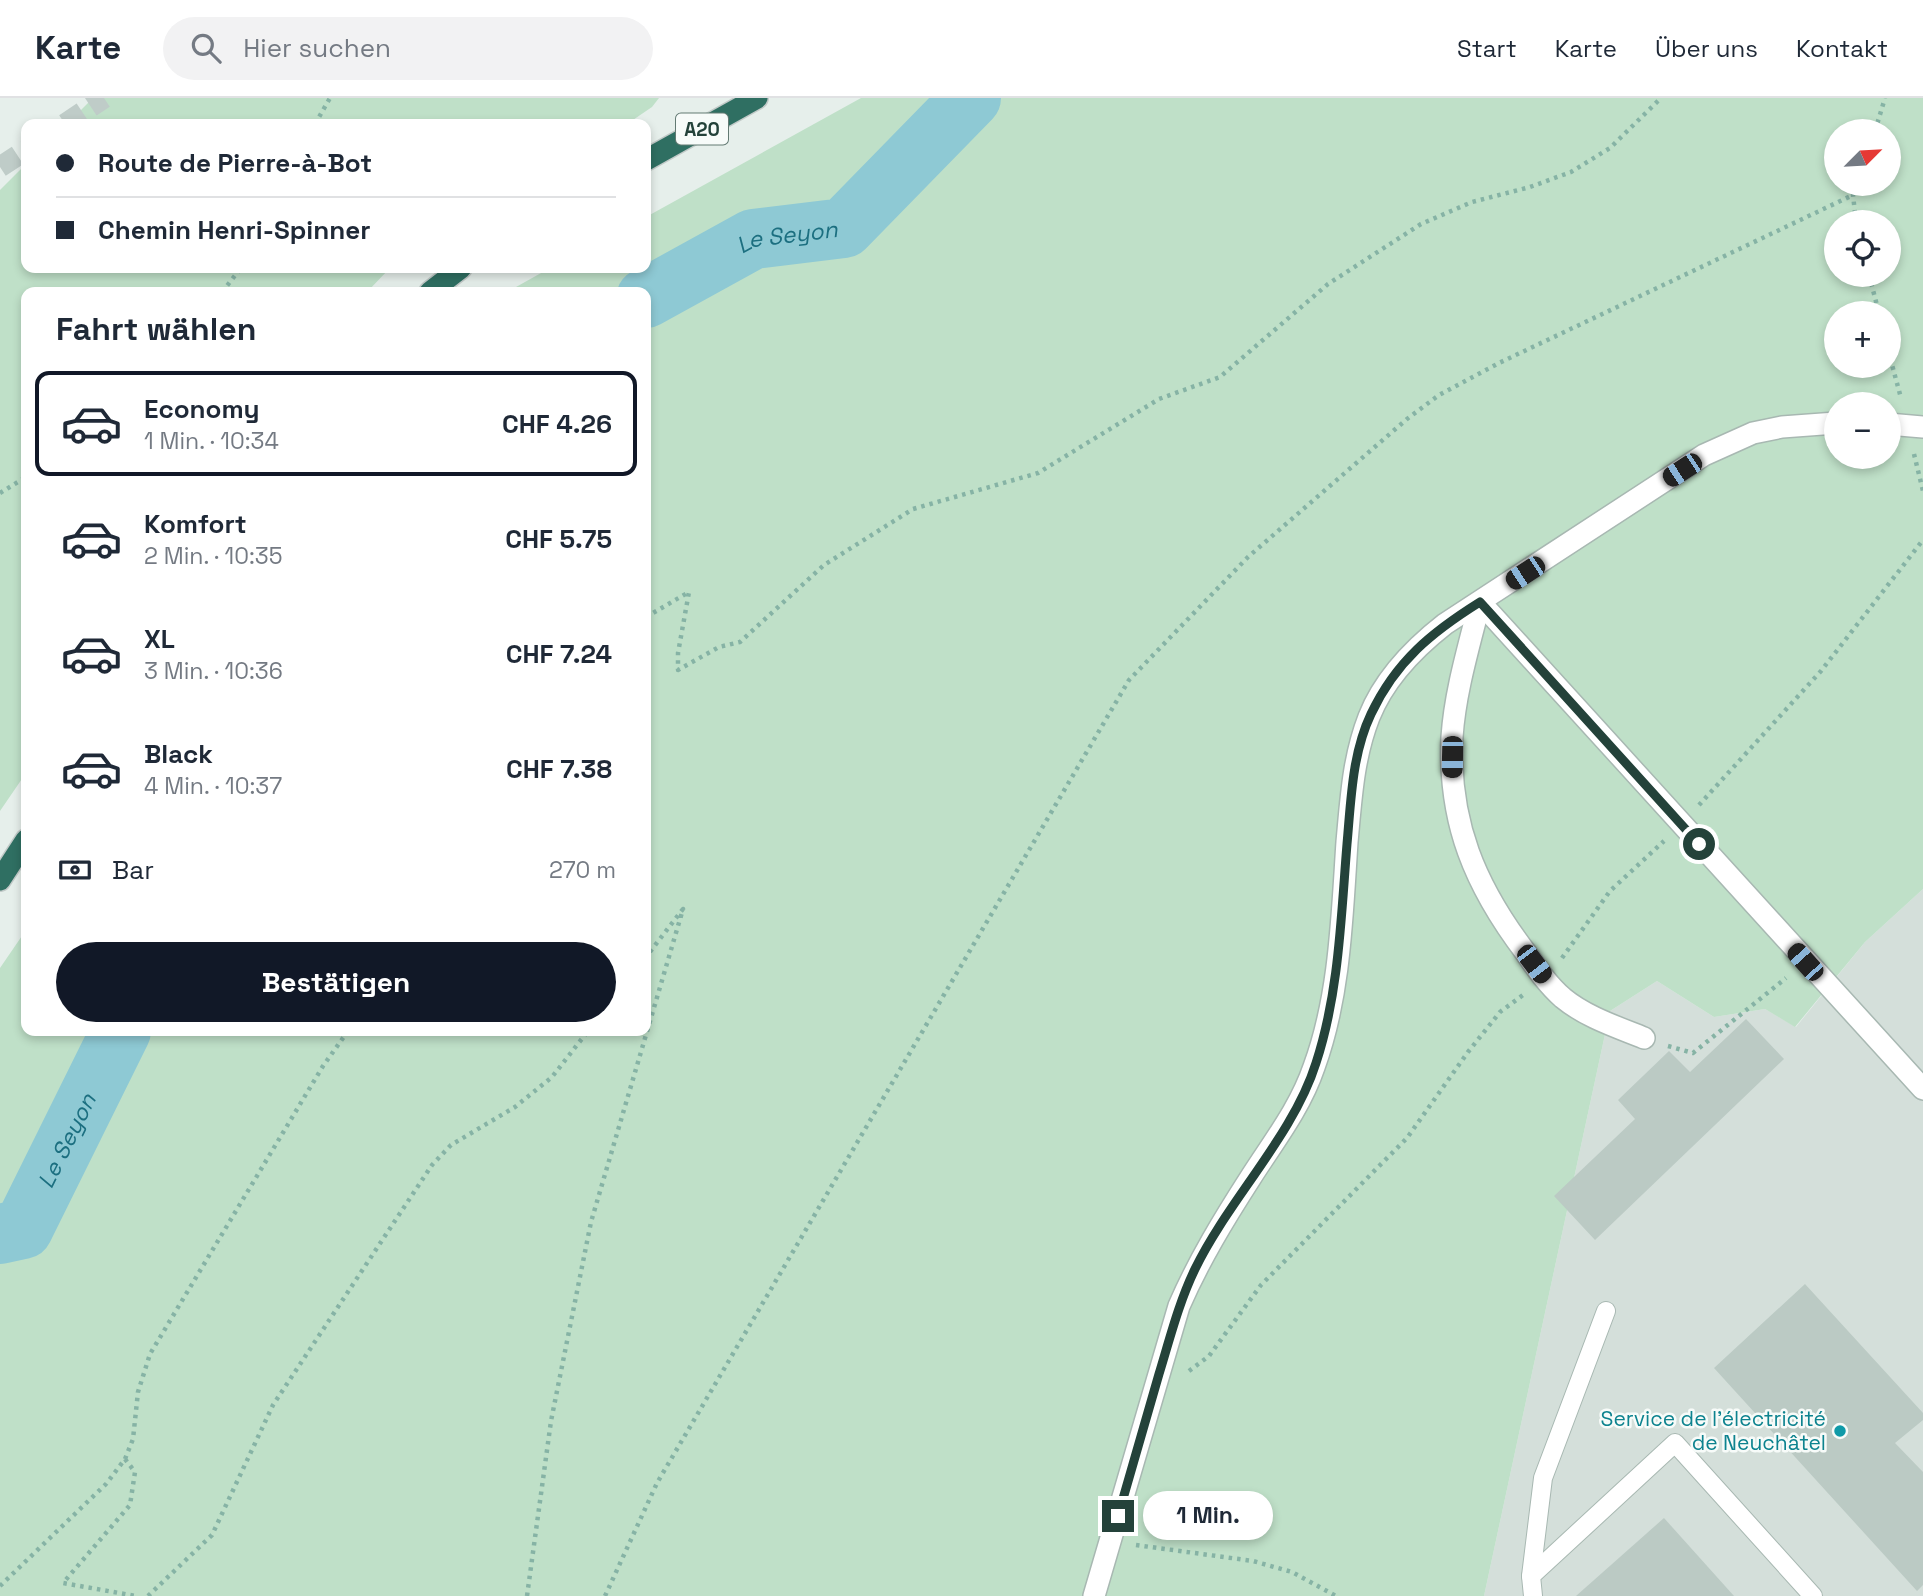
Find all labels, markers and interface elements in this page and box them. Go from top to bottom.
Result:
search box [163,17,653,80]
text: Karte [35,27,121,69]
icon: search [187,29,225,67]
text: Hier suchen [243,31,391,65]
text: Start [1457,33,1517,64]
text: Karte [1555,33,1617,64]
text: Über uns [1655,33,1758,64]
text: Kontakt [1796,33,1888,64]
road number: A20 [676,114,728,144]
north arrow [1824,119,1900,196]
map controls [1824,119,1901,469]
text: Route de Pierre-à-Bot [98,146,372,180]
button: locate [1824,210,1901,287]
text: Chemin Henri-Spinner [98,213,371,247]
water label: Le Seyon [731,214,840,260]
button: + [1824,301,1901,378]
text: Fahrt wählen [56,309,256,349]
icon: car [60,392,123,455]
text: Economy [144,392,260,426]
button: − [1824,392,1901,469]
text: CHF 4.26 [502,407,612,441]
text: 1 Min. · 10:34 [144,426,279,456]
car [1659,450,1706,490]
icon: car [60,507,123,570]
text: Komfort [144,507,247,541]
text: CHF 5.75 [505,522,612,556]
text: 2 Min. · 10:35 [144,541,282,571]
car [1502,553,1549,593]
icon: car [60,622,123,685]
text: XL [144,622,175,656]
text: CHF 7.24 [506,637,612,671]
text: 3 Min. · 10:36 [144,656,283,686]
car [1442,736,1463,778]
icon: car [60,737,123,800]
text: Black [144,737,213,771]
text: CHF 7.38 [506,752,612,786]
text: 4 Min. · 10:37 [144,771,282,801]
route start [1683,828,1715,860]
icon: cash [56,851,94,889]
text: Bar [112,853,154,887]
text: 270 m [549,855,616,885]
car [1784,939,1827,985]
car [1513,941,1556,987]
button: Bestätigen [56,942,616,1022]
water label: Le Seyon [31,1088,103,1193]
place label: Service de l'électricité de Neuchâtel [1601,1405,1826,1456]
marker: Service de l'électricité de Neuchâtel [1832,1423,1848,1439]
callout: 1 Min. [1142,1492,1272,1540]
route end [1102,1500,1134,1532]
text: 1 Min. [1176,1500,1240,1530]

